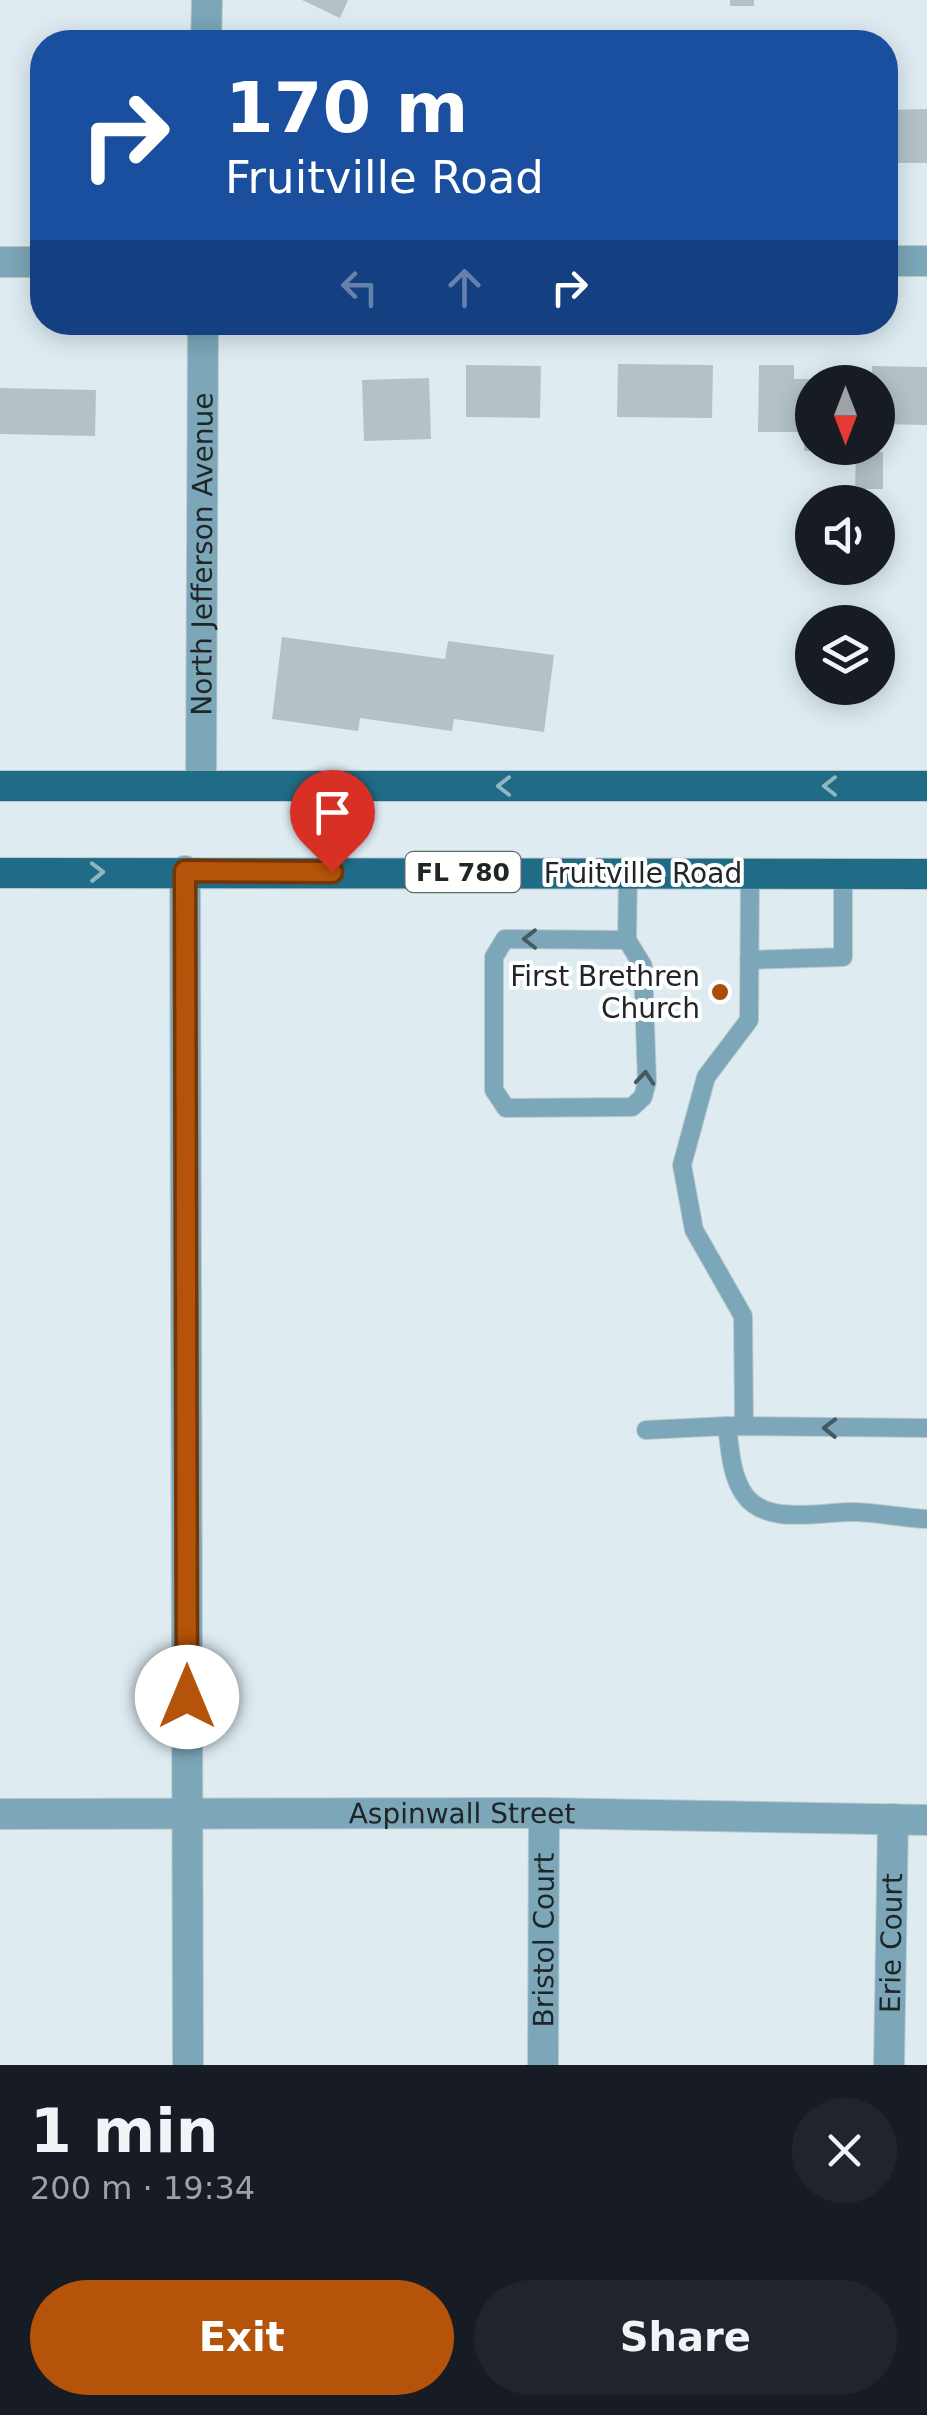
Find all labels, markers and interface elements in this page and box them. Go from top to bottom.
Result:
text: 170 m [225,67,468,149]
icon: right [60,70,190,200]
text: Fruitville Road [225,151,544,204]
icon: left [332,260,387,315]
icon: ahead [437,260,492,315]
icon: right [542,260,597,315]
north arrow [795,365,895,465]
map controls [795,365,895,705]
street label: North Jefferson Avenue [185,392,220,716]
button: sound [795,485,895,585]
button: layers [795,605,895,705]
pin [290,770,375,873]
one-way arrow [496,775,512,797]
one-way arrow [821,775,836,797]
icon: arrive [305,785,360,840]
road number: FL 780 [406,852,520,892]
street label: Fruitville Road [544,857,742,890]
one-way arrow [90,861,106,883]
one-way arrow [521,928,536,950]
place label: First Brethren Church [510,960,700,1025]
marker: First Brethren Church [709,981,731,1003]
one-way arrow [633,1070,655,1086]
one-way arrow [821,1417,837,1438]
position arrow [135,1645,239,1749]
street label: Aspinwall Street [349,1797,576,1831]
street label: Bristol Court [527,1852,561,2028]
street label: Erie Court [874,1873,909,2013]
text: 1 min [30,2096,218,2166]
button: close [792,2098,897,2203]
text: 200 m · 19:34 [30,2169,255,2207]
button: Exit [30,2280,454,2395]
button: Share [474,2280,897,2395]

